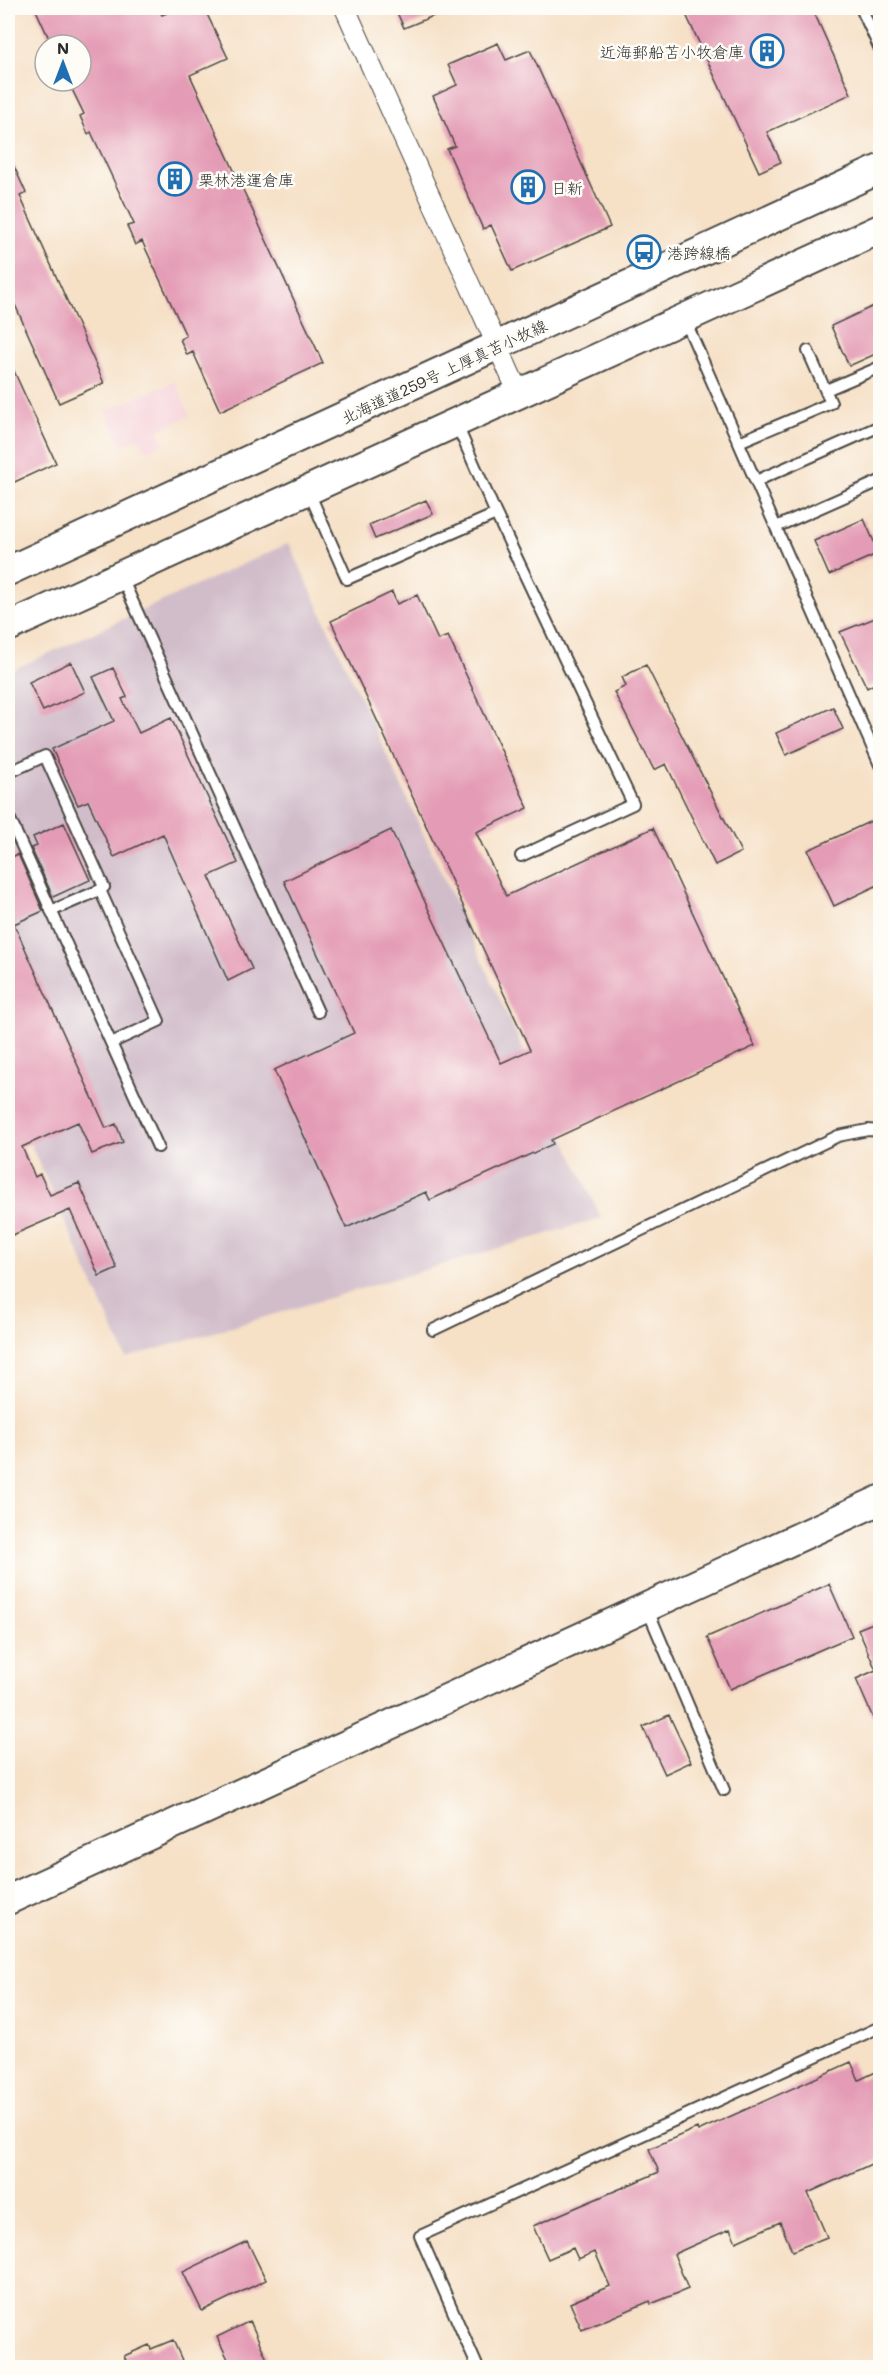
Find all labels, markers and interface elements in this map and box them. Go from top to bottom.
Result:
north arrow [33,33,93,93]
building icon: 近海郵船苫小牧倉庫 [749,33,785,69]
text: N [57,37,69,58]
place label: 近海郵船苫小牧倉庫 [600,41,744,62]
building icon: 栗林港運倉庫 [157,161,193,197]
place label: 栗林港運倉庫 [198,169,294,190]
building icon: 日新 [510,169,546,205]
place label: 日新 [551,177,583,198]
bus stop icon: 港跨線橋 [626,234,662,270]
place label: 港跨線橋 [667,242,731,263]
street label: 北海道道259号 上厚真苫小牧線 [338,314,550,428]

